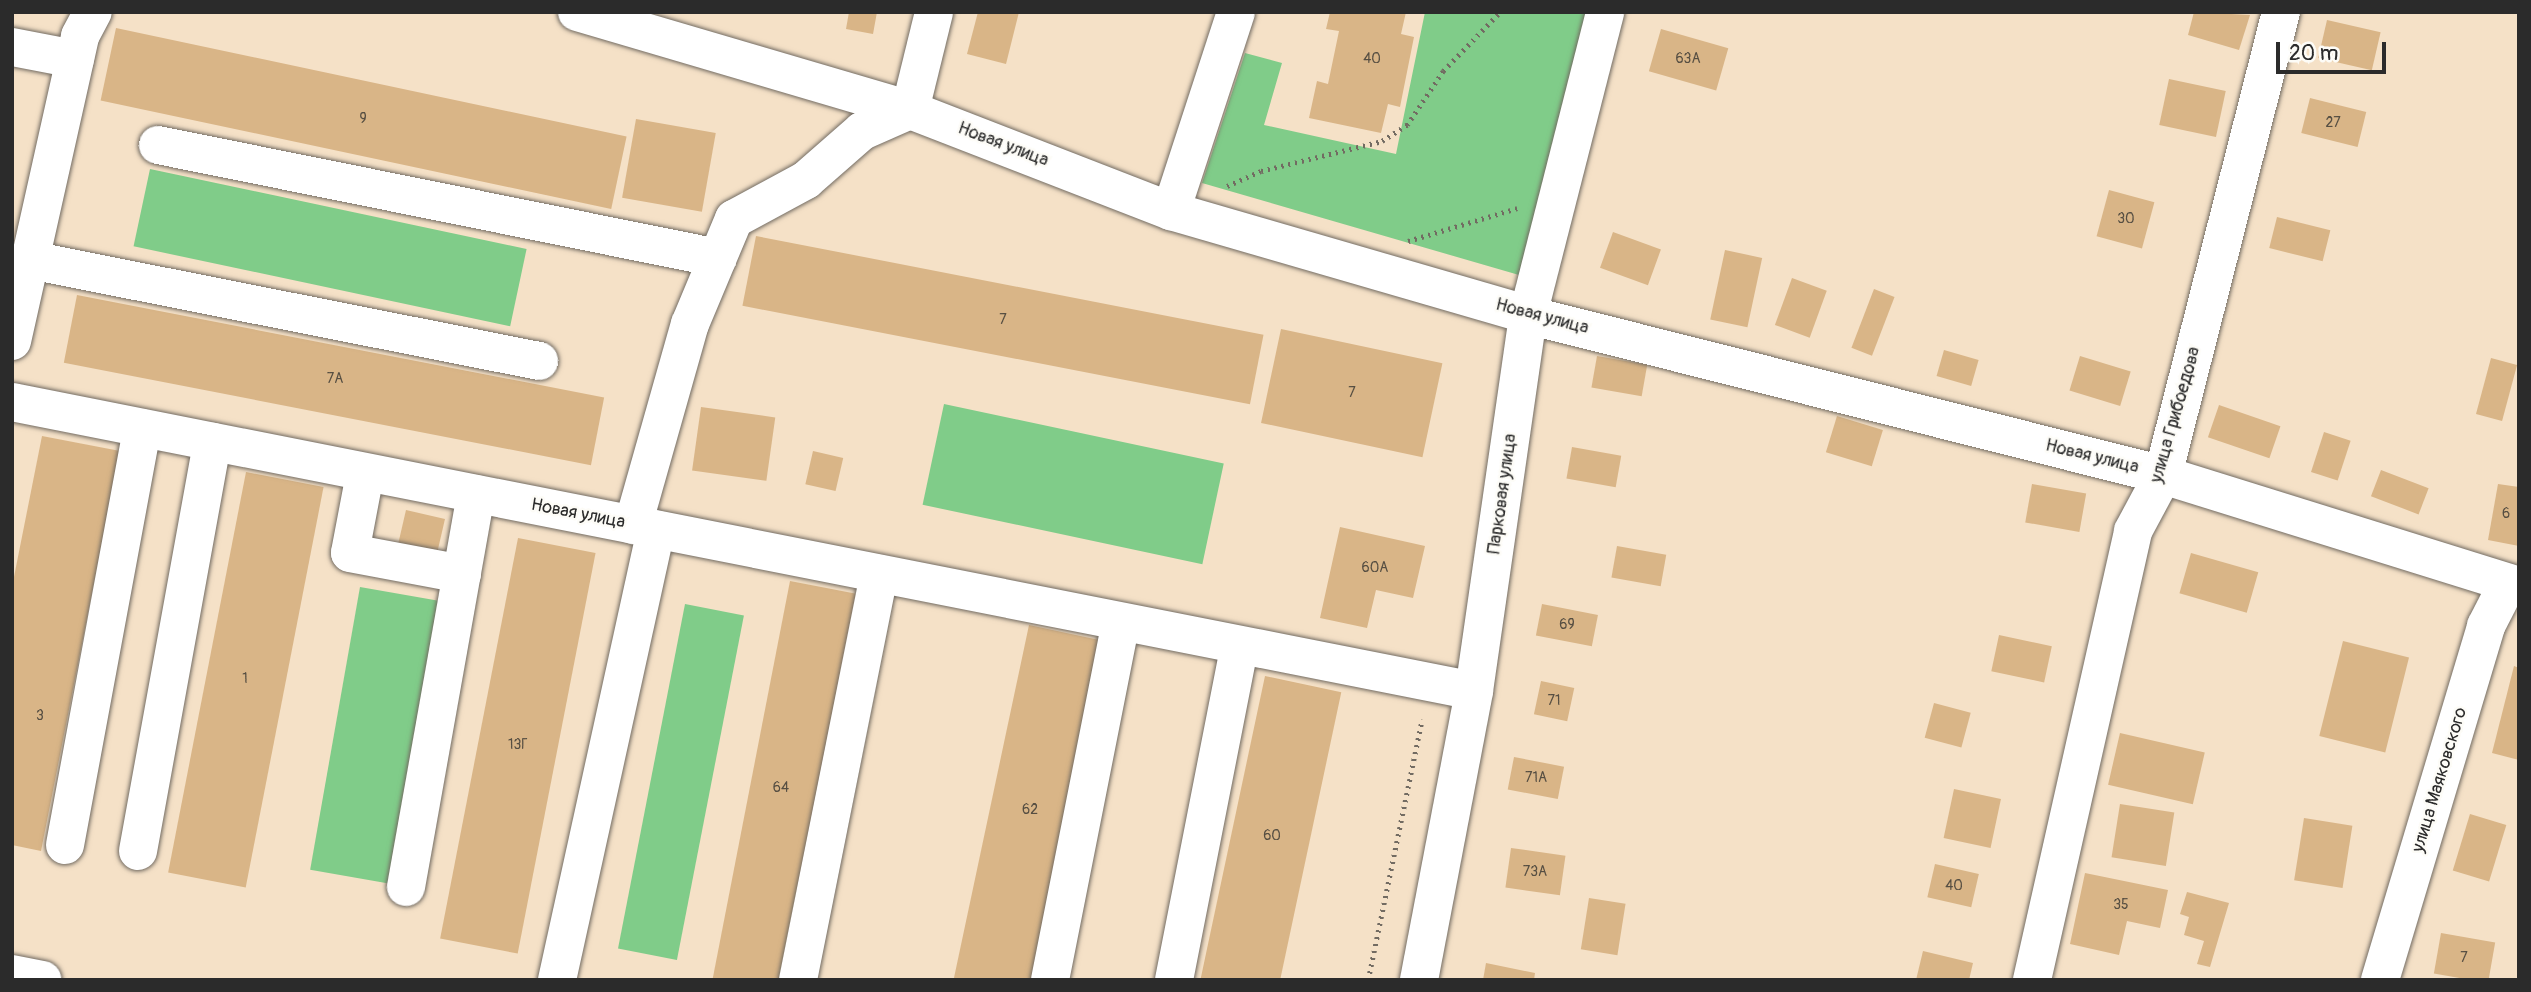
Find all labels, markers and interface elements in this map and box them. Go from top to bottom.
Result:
scale bar [2279,28,2389,72]
text: 20 m [2289,40,2338,67]
house number: 40 [1363,51,1381,67]
house number: 63А [1675,51,1701,67]
house number: 9 [359,111,367,127]
house number: 27 [2325,115,2341,131]
street label: Новая улица [955,118,1051,172]
house number: 30 [2117,211,2135,227]
street label: Новая улица [1493,294,1591,340]
house number: 7 [999,312,1007,328]
street label: улица Грибоедова [2146,345,2206,485]
house number: 7А [327,371,343,387]
house number: 7 [1348,385,1356,401]
street label: Парковая улица [1484,433,1522,555]
street label: Новая улица [2043,435,2141,479]
street label: Новая улица [529,494,627,534]
house number: 6 [2502,506,2510,522]
house number: 60А [1362,560,1388,576]
house number: 69 [1559,617,1575,633]
house number: 1 [242,671,248,687]
house number: 71 [1548,693,1560,709]
street label: улица Маяковского [2408,705,2472,855]
house number: 3 [36,708,44,724]
house number: 13Г [508,737,528,753]
house number: 71А [1525,770,1547,786]
house number: 64 [773,780,789,796]
house number: 62 [1022,802,1038,818]
house number: 60 [1263,828,1281,844]
house number: 73А [1523,864,1547,880]
house number: 40 [1945,878,1963,894]
house number: 35 [2113,897,2129,913]
house number: 7 [2460,950,2468,966]

